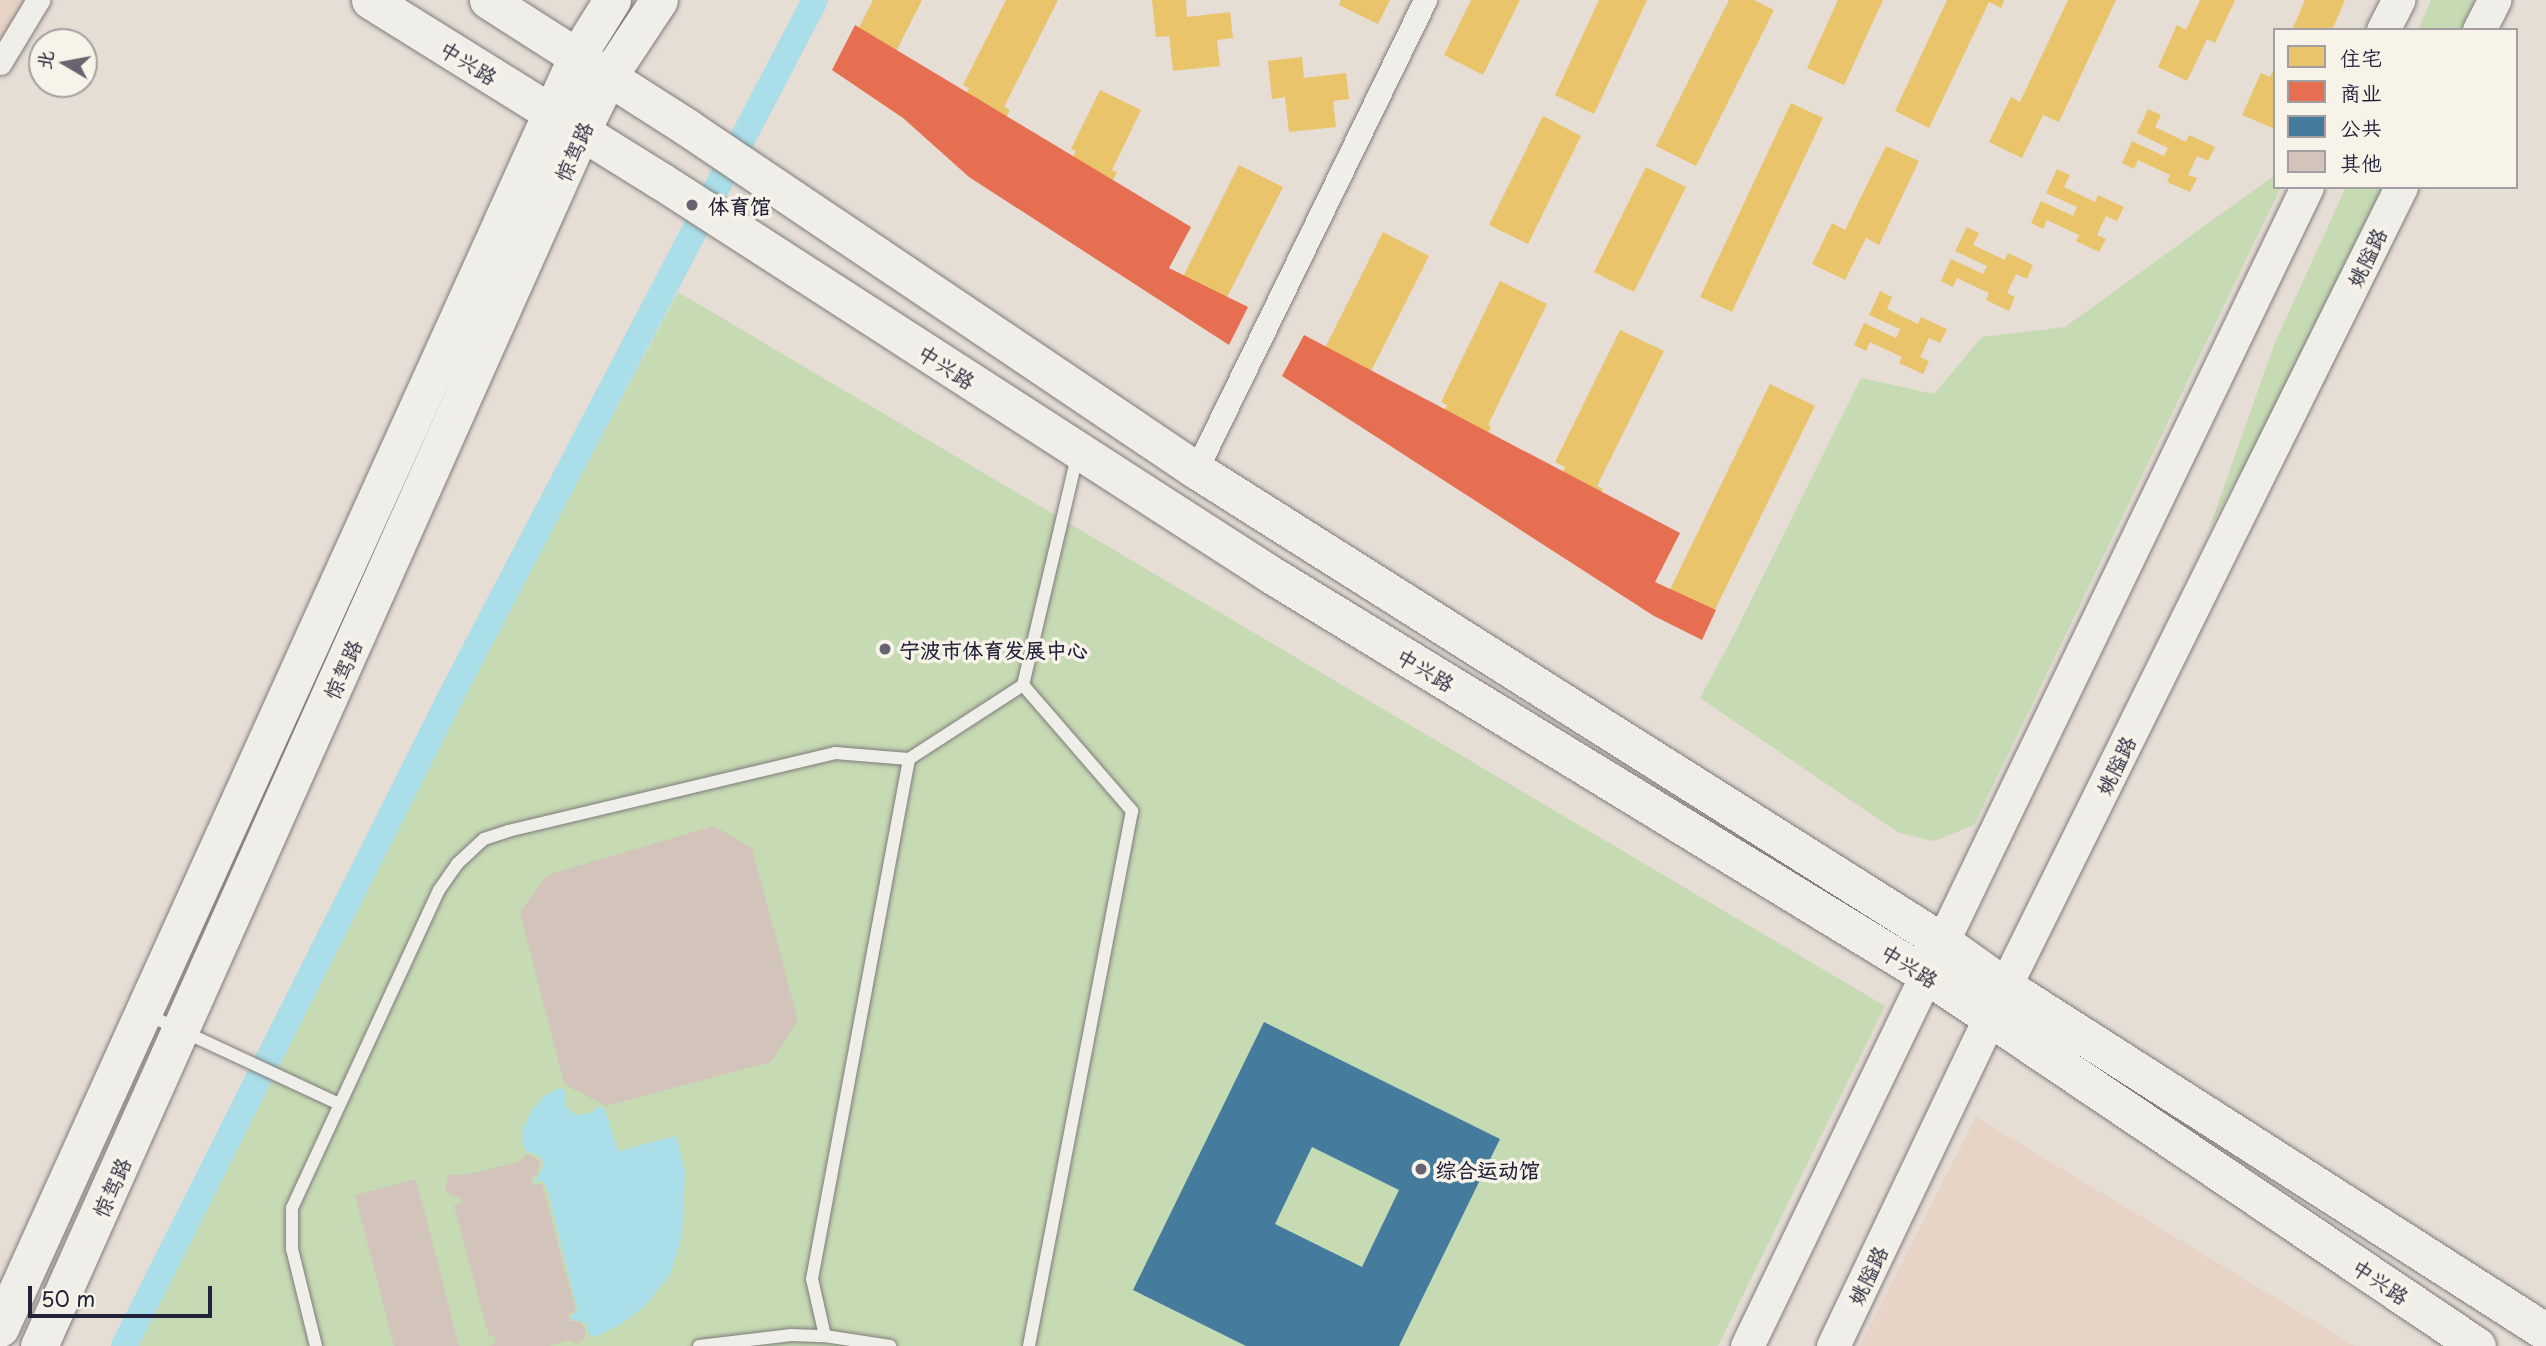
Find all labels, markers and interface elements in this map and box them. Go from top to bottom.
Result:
north arrow [28,28,98,98]
legend [2273,28,2518,189]
street label: 中兴路 [436,35,502,89]
text: 住宅 [2340,41,2382,73]
text: 北 [29,48,60,72]
text: 商业 [2340,76,2382,108]
text: 公共 [2340,111,2382,143]
street label: 惊驾路 [549,117,597,185]
text: 其他 [2340,146,2382,178]
place label: 体育馆 [708,192,771,218]
marker: 体育馆 [682,195,702,215]
street label: 姚隘路 [2341,223,2391,291]
street label: 中兴路 [914,338,980,394]
street label: 惊驾路 [318,635,366,703]
place label: 宁波市体育发展中心 [899,636,1088,662]
marker: 宁波市体育发展中心 [877,641,893,657]
street label: 中兴路 [1393,642,1459,696]
street label: 姚隘路 [2090,731,2140,799]
street label: 中兴路 [1877,938,1943,992]
street label: 惊驾路 [87,1153,135,1221]
place label: 综合运动馆 [1435,1156,1540,1182]
marker: 综合运动馆 [1413,1161,1429,1177]
street label: 姚隘路 [1842,1241,1892,1309]
street label: 中兴路 [2348,1253,2414,1309]
scale bar [32,1272,215,1316]
text: 50 m [41,1282,95,1314]

